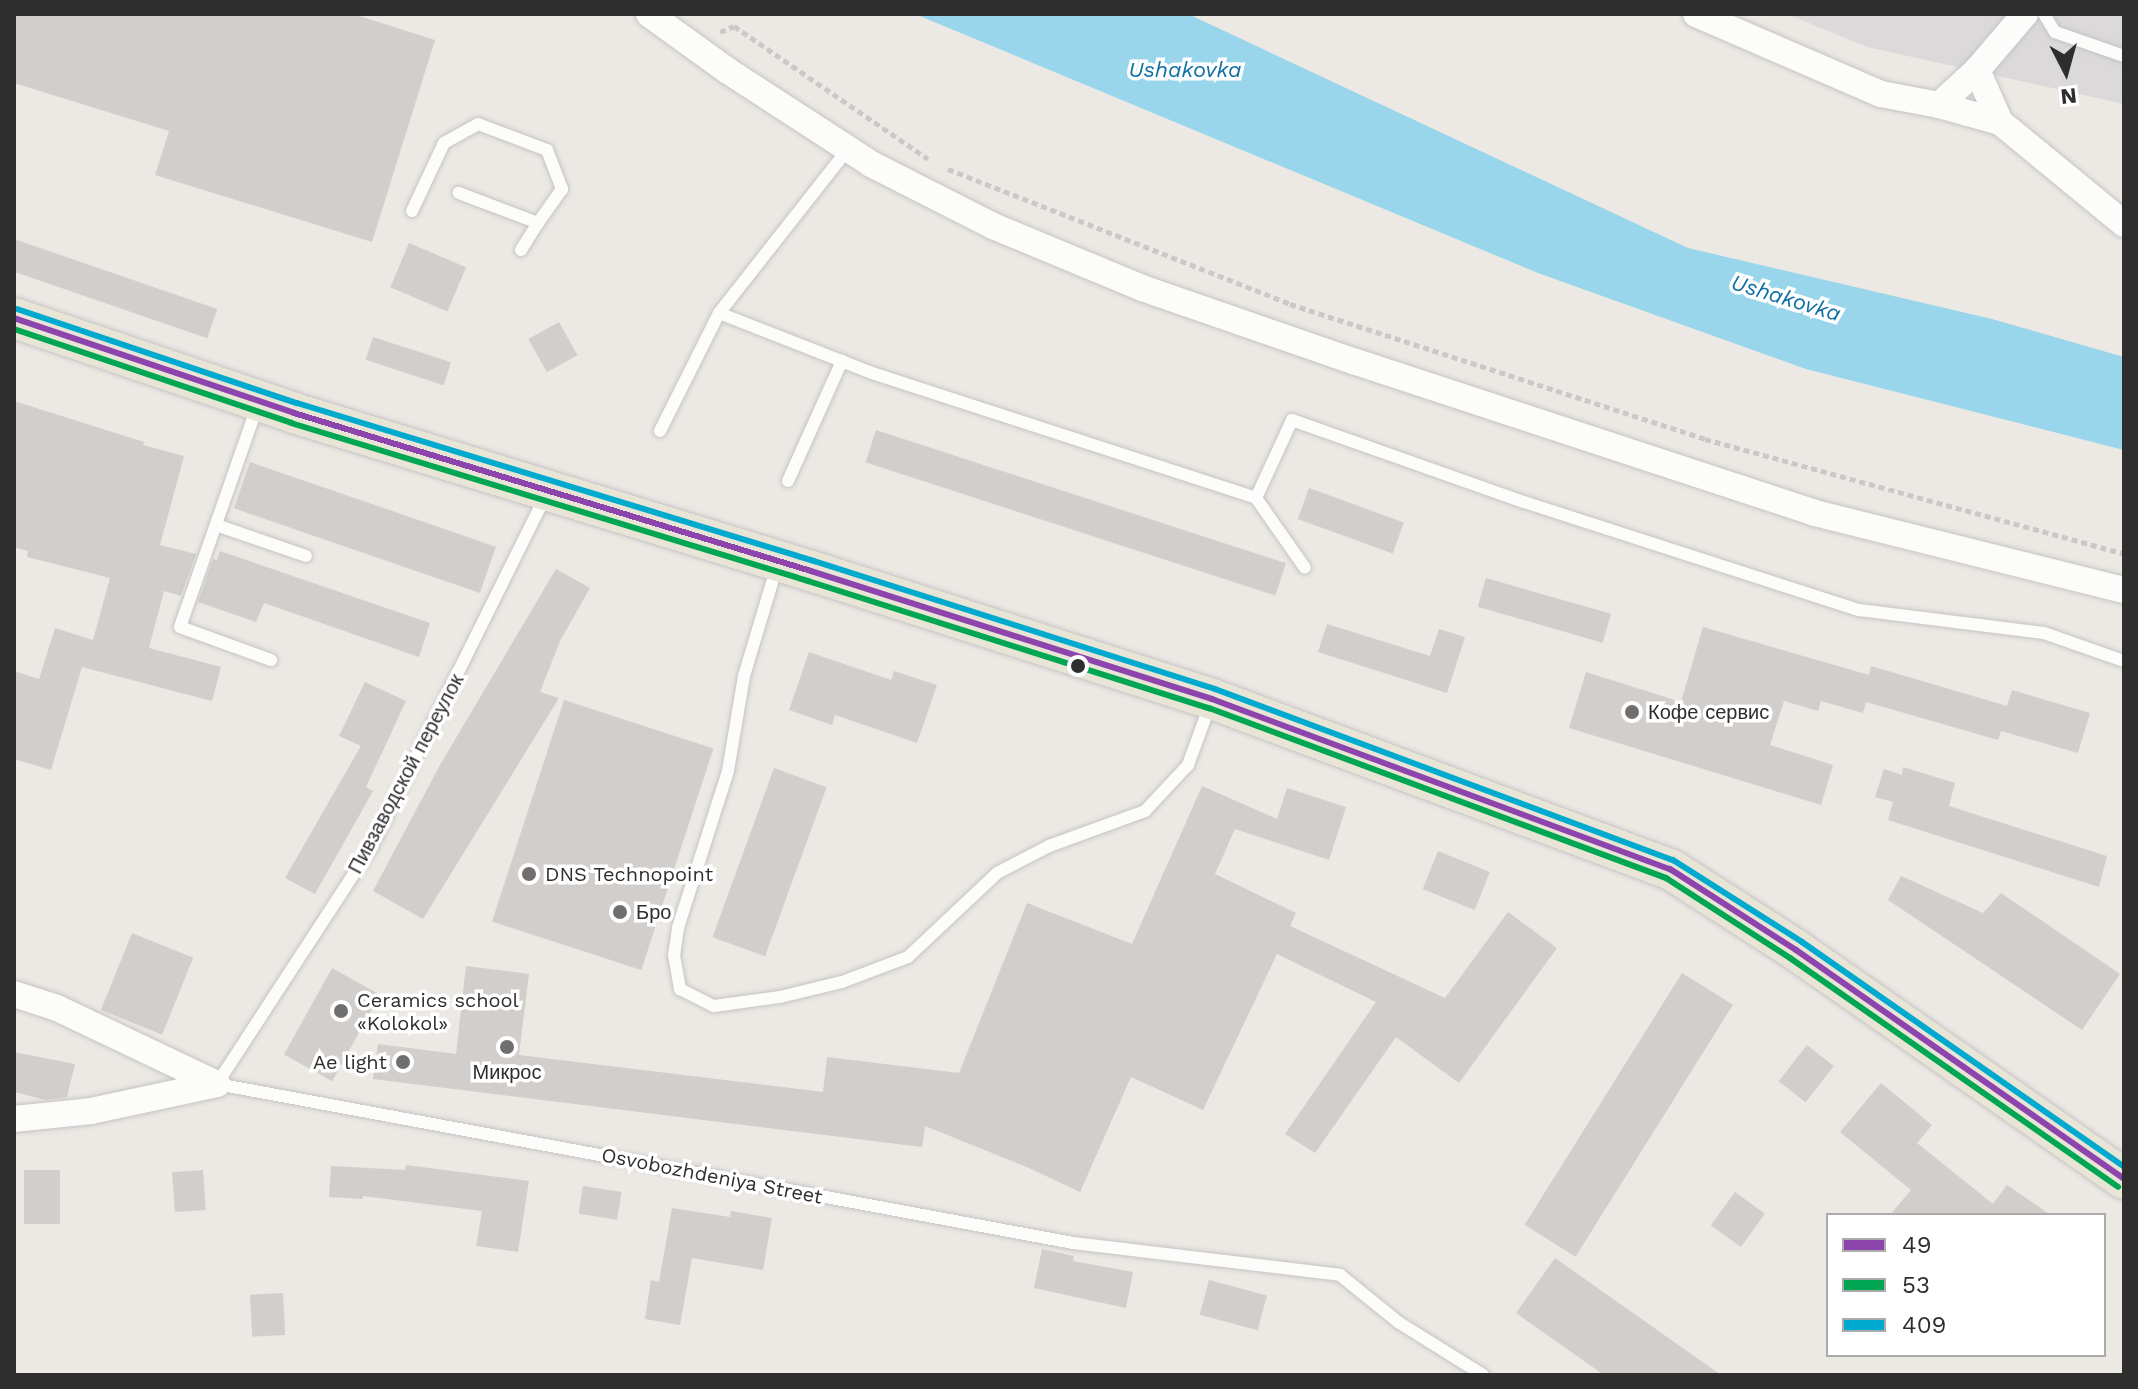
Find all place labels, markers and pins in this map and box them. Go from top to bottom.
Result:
unlabelled marker [1070,658,1086,674]
place label: Кофе сервис [1648,700,1769,724]
marker: Кофе сервис [1623,703,1641,721]
place label: DNS Technopoint [545,862,714,886]
marker: DNS Technopoint [520,865,538,883]
place label: Бро [636,900,671,924]
marker: Бро [611,903,629,921]
place label: Ceramics school «Kolokol» [357,988,519,1035]
marker: Ceramics school «Kolokol» [332,1002,350,1020]
marker: Микрос [498,1038,516,1056]
place label: Ae light [313,1050,387,1074]
marker: Ae light [394,1053,412,1071]
place label: Микрос [473,1060,541,1084]

